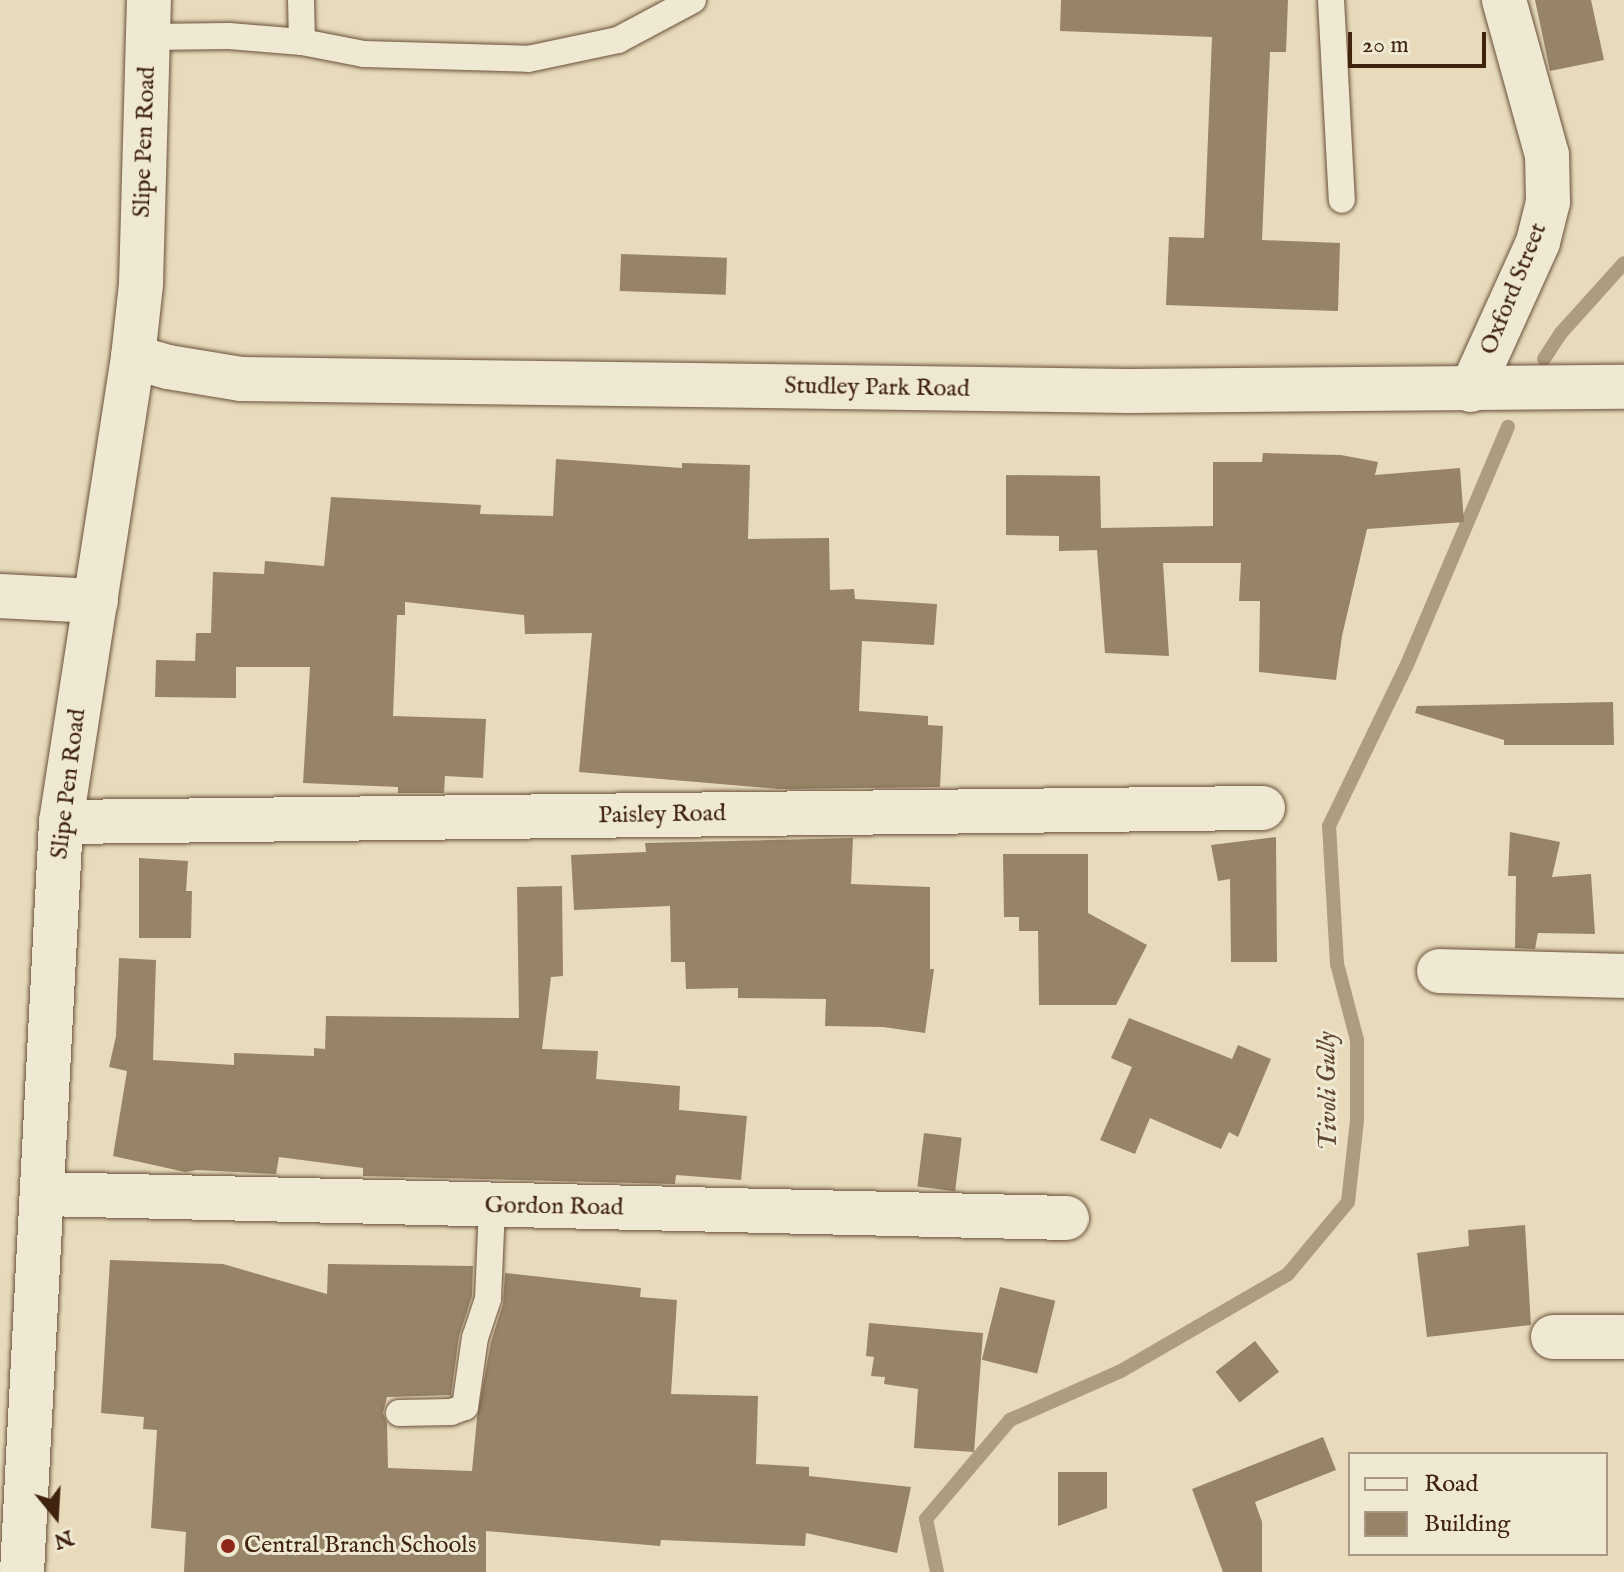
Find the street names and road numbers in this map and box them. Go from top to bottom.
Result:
street label: Slipe Pen Road [128,66,162,218]
street label: Oxford Street [1475,219,1553,359]
street label: Studley Park Road [784,372,970,404]
street label: Slipe Pen Road [45,707,93,861]
street label: Paisley Road [598,799,726,831]
street label: Gordon Road [484,1191,624,1223]

